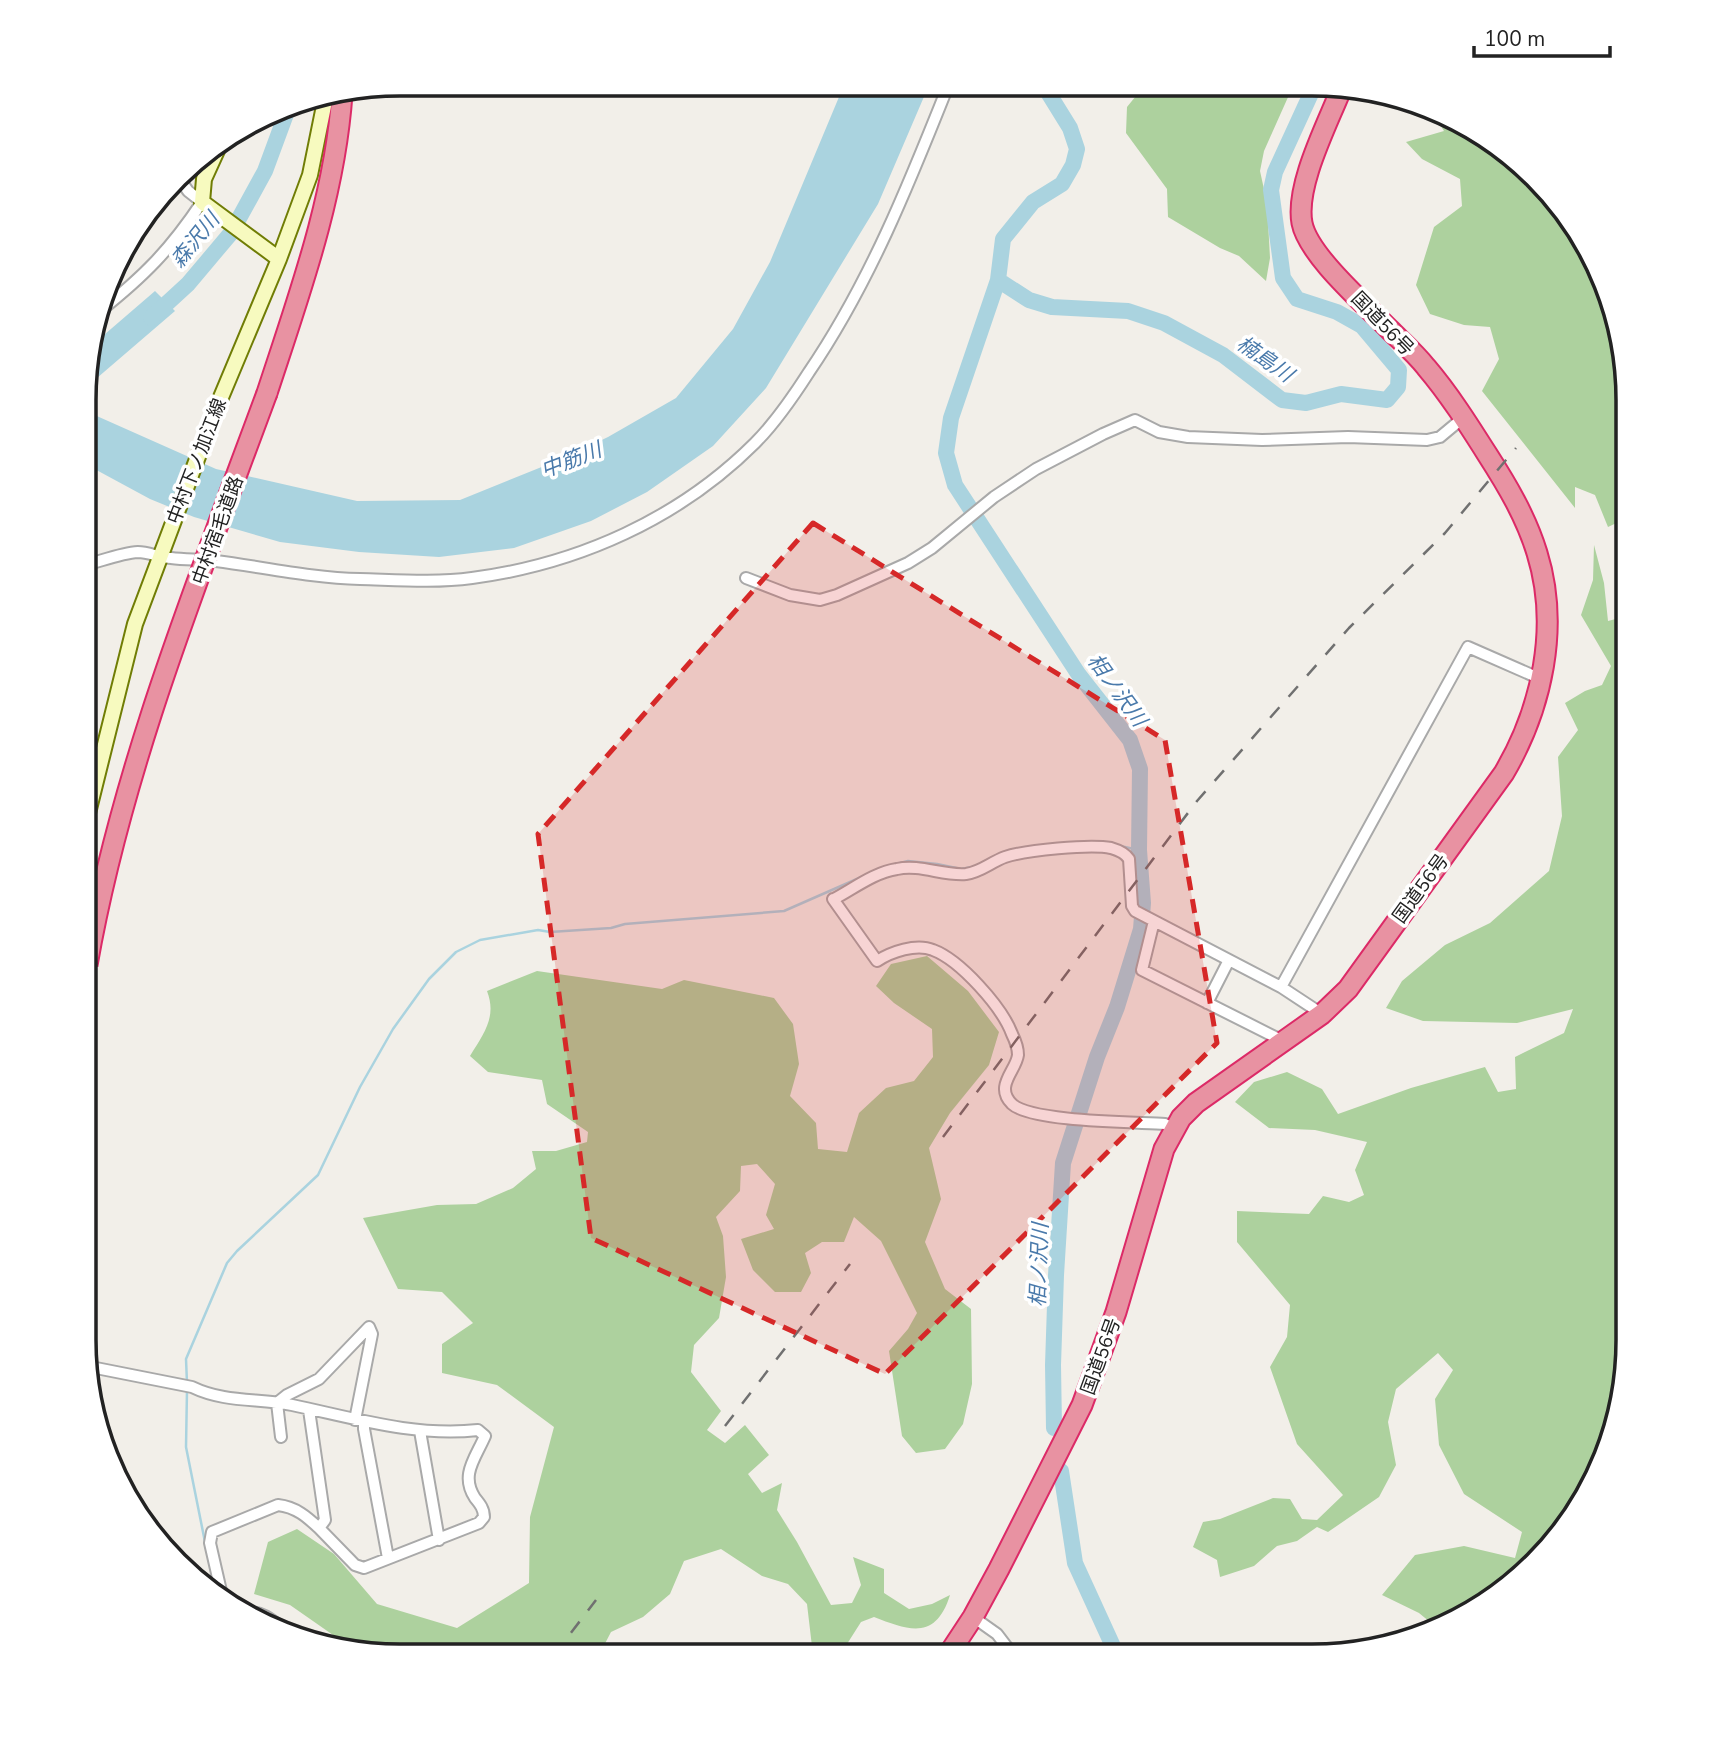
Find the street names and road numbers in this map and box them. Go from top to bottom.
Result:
street label: 国道56号 [1345,286,1419,361]
street label: 中村下ノ加江線 [161,395,233,528]
street label: 中村宿毛道路 [186,472,250,588]
street label: 国道56号 [1387,849,1455,929]
street label: 国道56号 [1075,1314,1127,1398]

